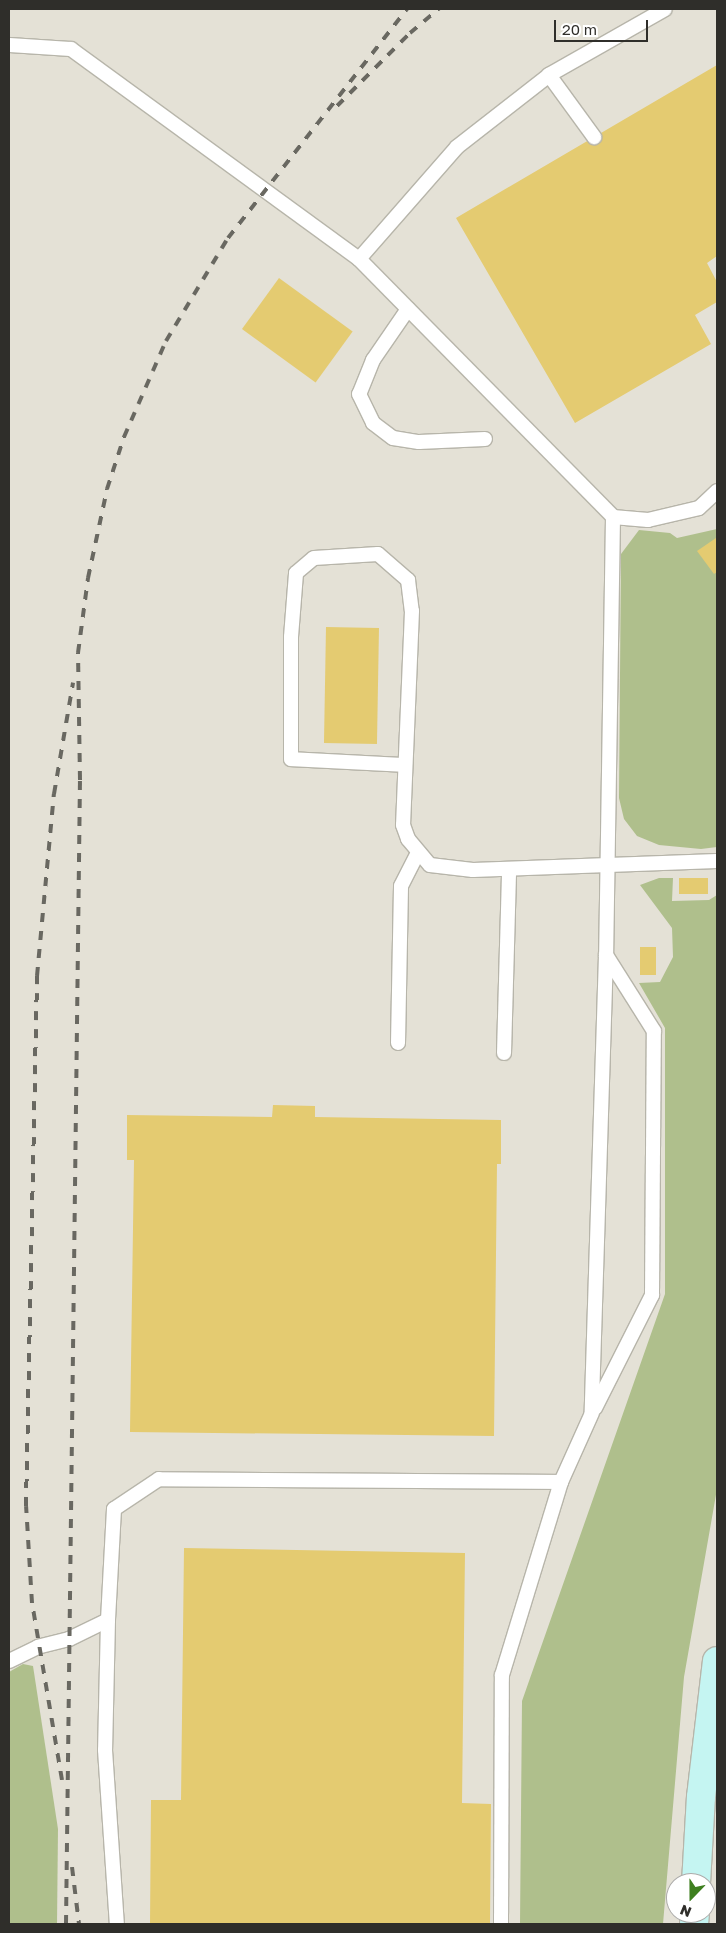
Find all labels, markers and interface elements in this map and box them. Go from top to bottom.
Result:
scale bar [556,10,650,42]
text: 20 m [562,20,597,38]
north arrow [666,1873,716,1923]
text: N [677,1902,694,1921]

